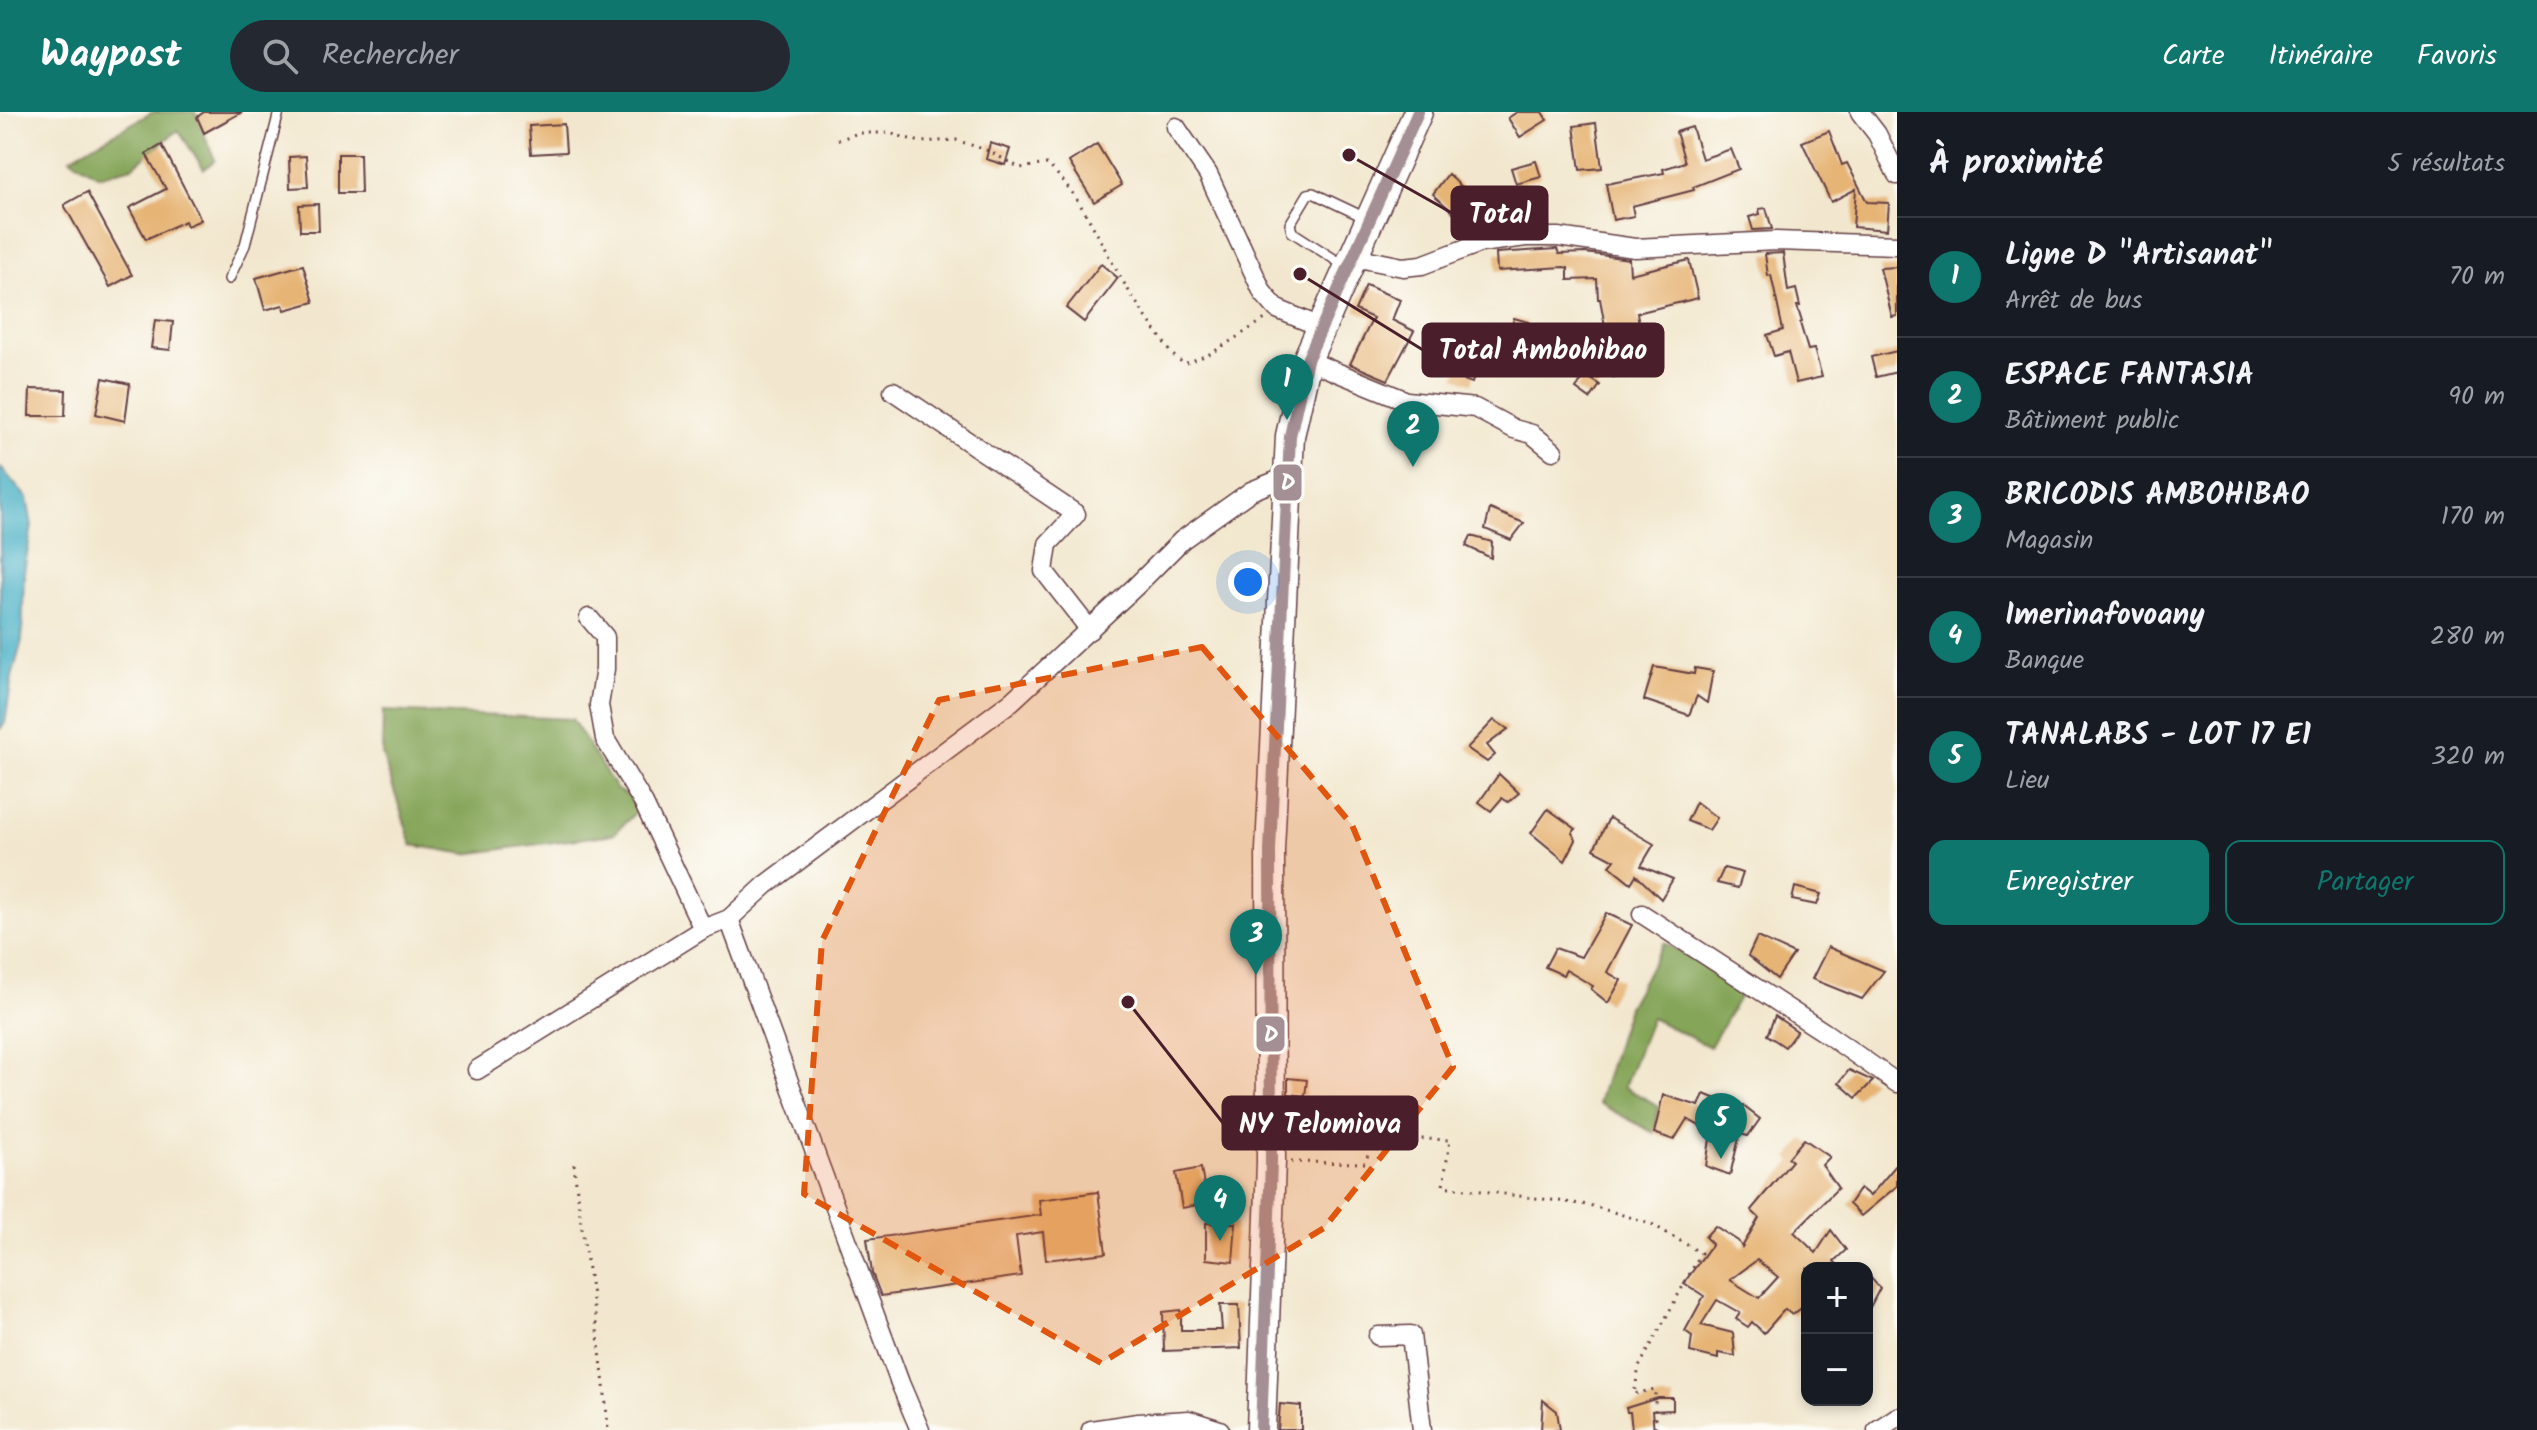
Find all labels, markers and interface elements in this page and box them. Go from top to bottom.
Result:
search box [230,20,790,92]
text: Waypost [40,26,182,86]
text: Rechercher [322,32,458,80]
icon: search [258,34,302,78]
text: Carte [2162,34,2225,79]
text: Itinéraire [2269,34,2373,79]
text: Favoris [2417,34,2497,79]
text: À proximité [1929,137,2102,191]
text: 5 résultats [2387,143,2505,185]
callout: Total [1452,187,1547,239]
text: Total [1469,193,1532,238]
text: Ligne D "Artisanat" [2005,232,2273,280]
text: 1 [1951,256,1959,298]
text: 70 m [2449,256,2505,298]
text: Arrêt de bus [2005,280,2142,322]
callout: Total Ambohibao [1423,324,1663,376]
text: Total Ambohibao [1439,329,1647,374]
text: ESPACE FANTASIA [2005,352,2254,400]
pin: 1 [1261,354,1313,420]
text: 2 [1947,376,1963,418]
text: 90 m [2448,376,2505,418]
text: Bâtiment public [2005,400,2180,442]
pin: 2 [1387,401,1439,467]
line badge: D [1272,463,1303,502]
text: D [1281,467,1296,502]
text: BRICODIS AMBOHIBAO [2005,472,2309,520]
text: 3 [1948,496,1962,538]
text: 170 m [2441,496,2505,538]
text: Magasin [2005,520,2093,562]
your location [1228,562,1268,602]
text: Imerinafovoany [2005,592,2205,640]
text: 4 [1948,616,1962,658]
text: 280 m [2430,616,2505,658]
text: Banque [2005,640,2084,682]
text: TANALABS - LOT 17 E1 [2005,712,2311,760]
text: 5 [1948,736,1962,778]
text: 320 m [2431,736,2505,778]
text: Lieu [2005,760,2050,802]
button: Enregistrer [1929,840,2209,925]
button: Partager [2225,840,2505,925]
pin: 3 [1230,909,1282,975]
line badge: D [1255,1015,1286,1053]
text: D [1264,1019,1279,1054]
pin: 5 [1695,1093,1747,1159]
callout: NY Telomiova [1223,1097,1417,1149]
text: NY Telomiova [1239,1103,1401,1148]
pin: 4 [1194,1175,1246,1241]
map controls [1801,1262,1873,1406]
button: + [1801,1262,1873,1334]
button: − [1801,1334,1873,1406]

